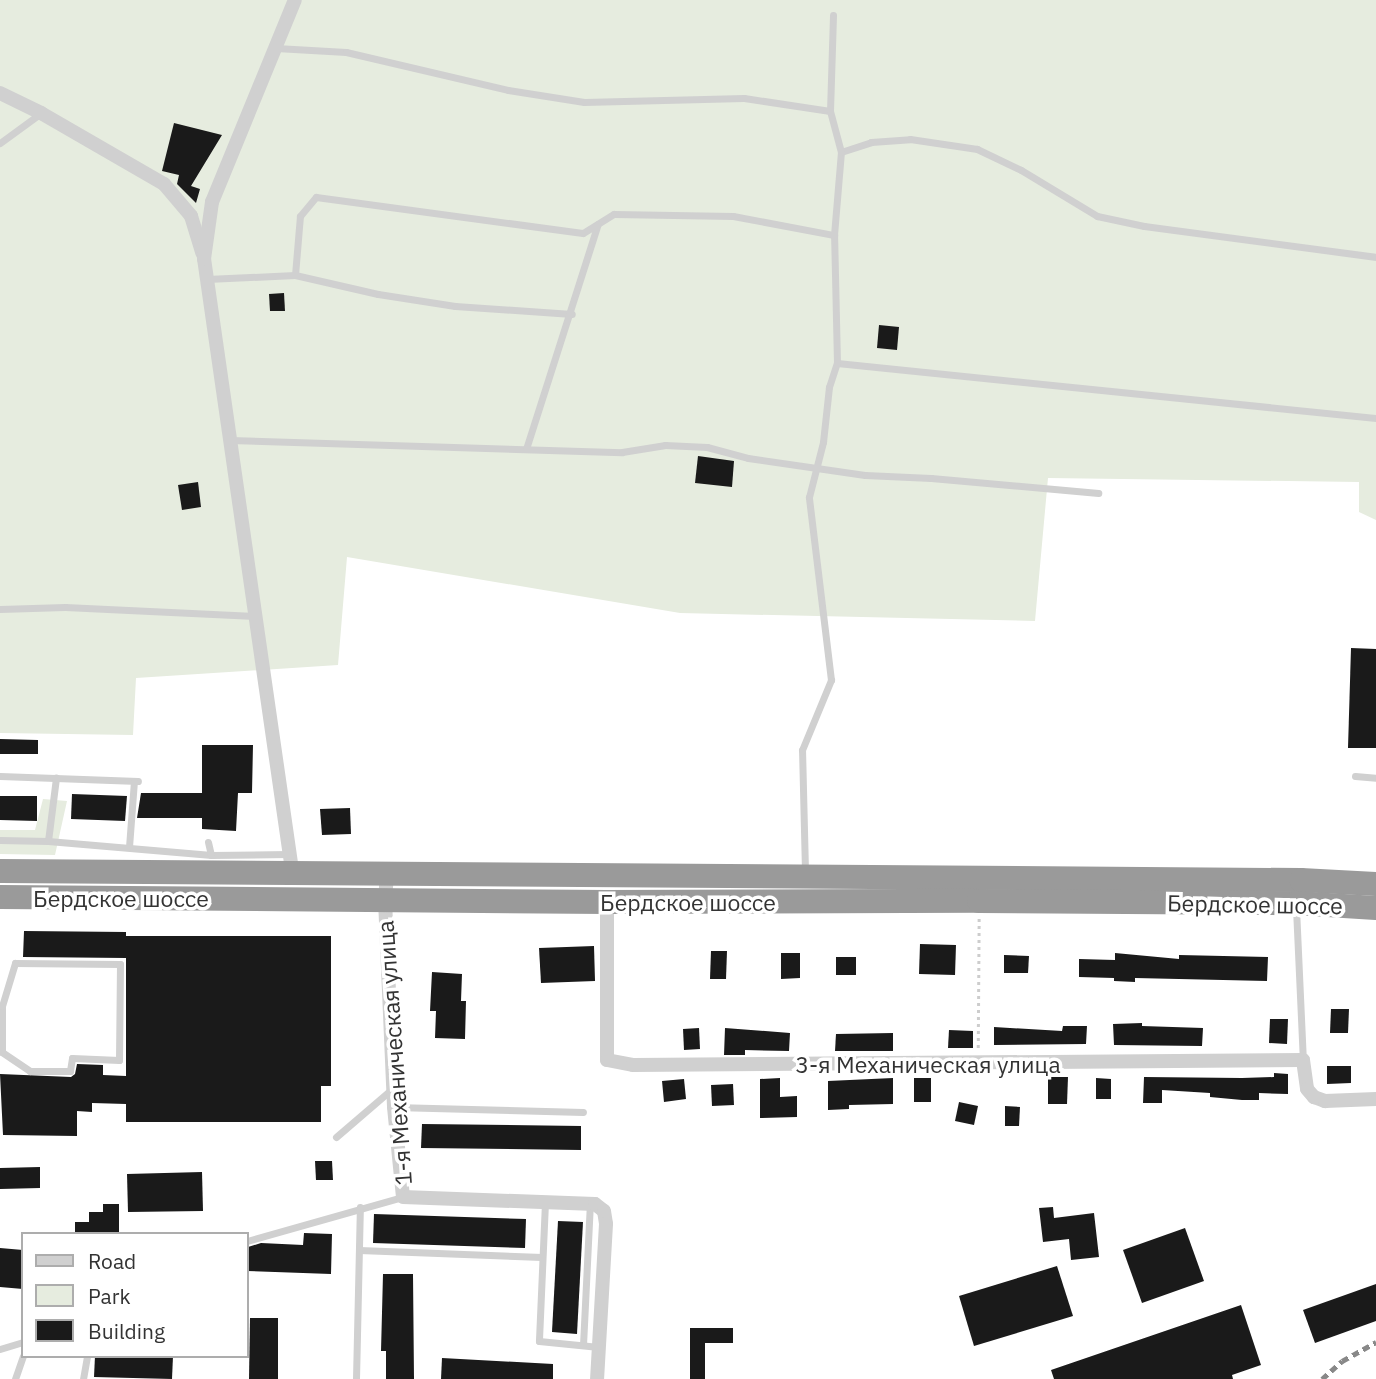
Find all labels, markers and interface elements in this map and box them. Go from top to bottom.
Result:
street label: Бердское шоссе [33,884,209,912]
street label: Бердское шоссе [600,888,776,916]
street label: Бердское шоссе [1167,889,1343,919]
street label: 1-я Механическая улица [371,920,417,1186]
street label: 3-я Механическая улица [795,1050,1061,1078]
legend [21,1232,248,1358]
text: Road [88,1247,136,1275]
text: Park [88,1282,131,1310]
text: Building [88,1317,165,1345]

